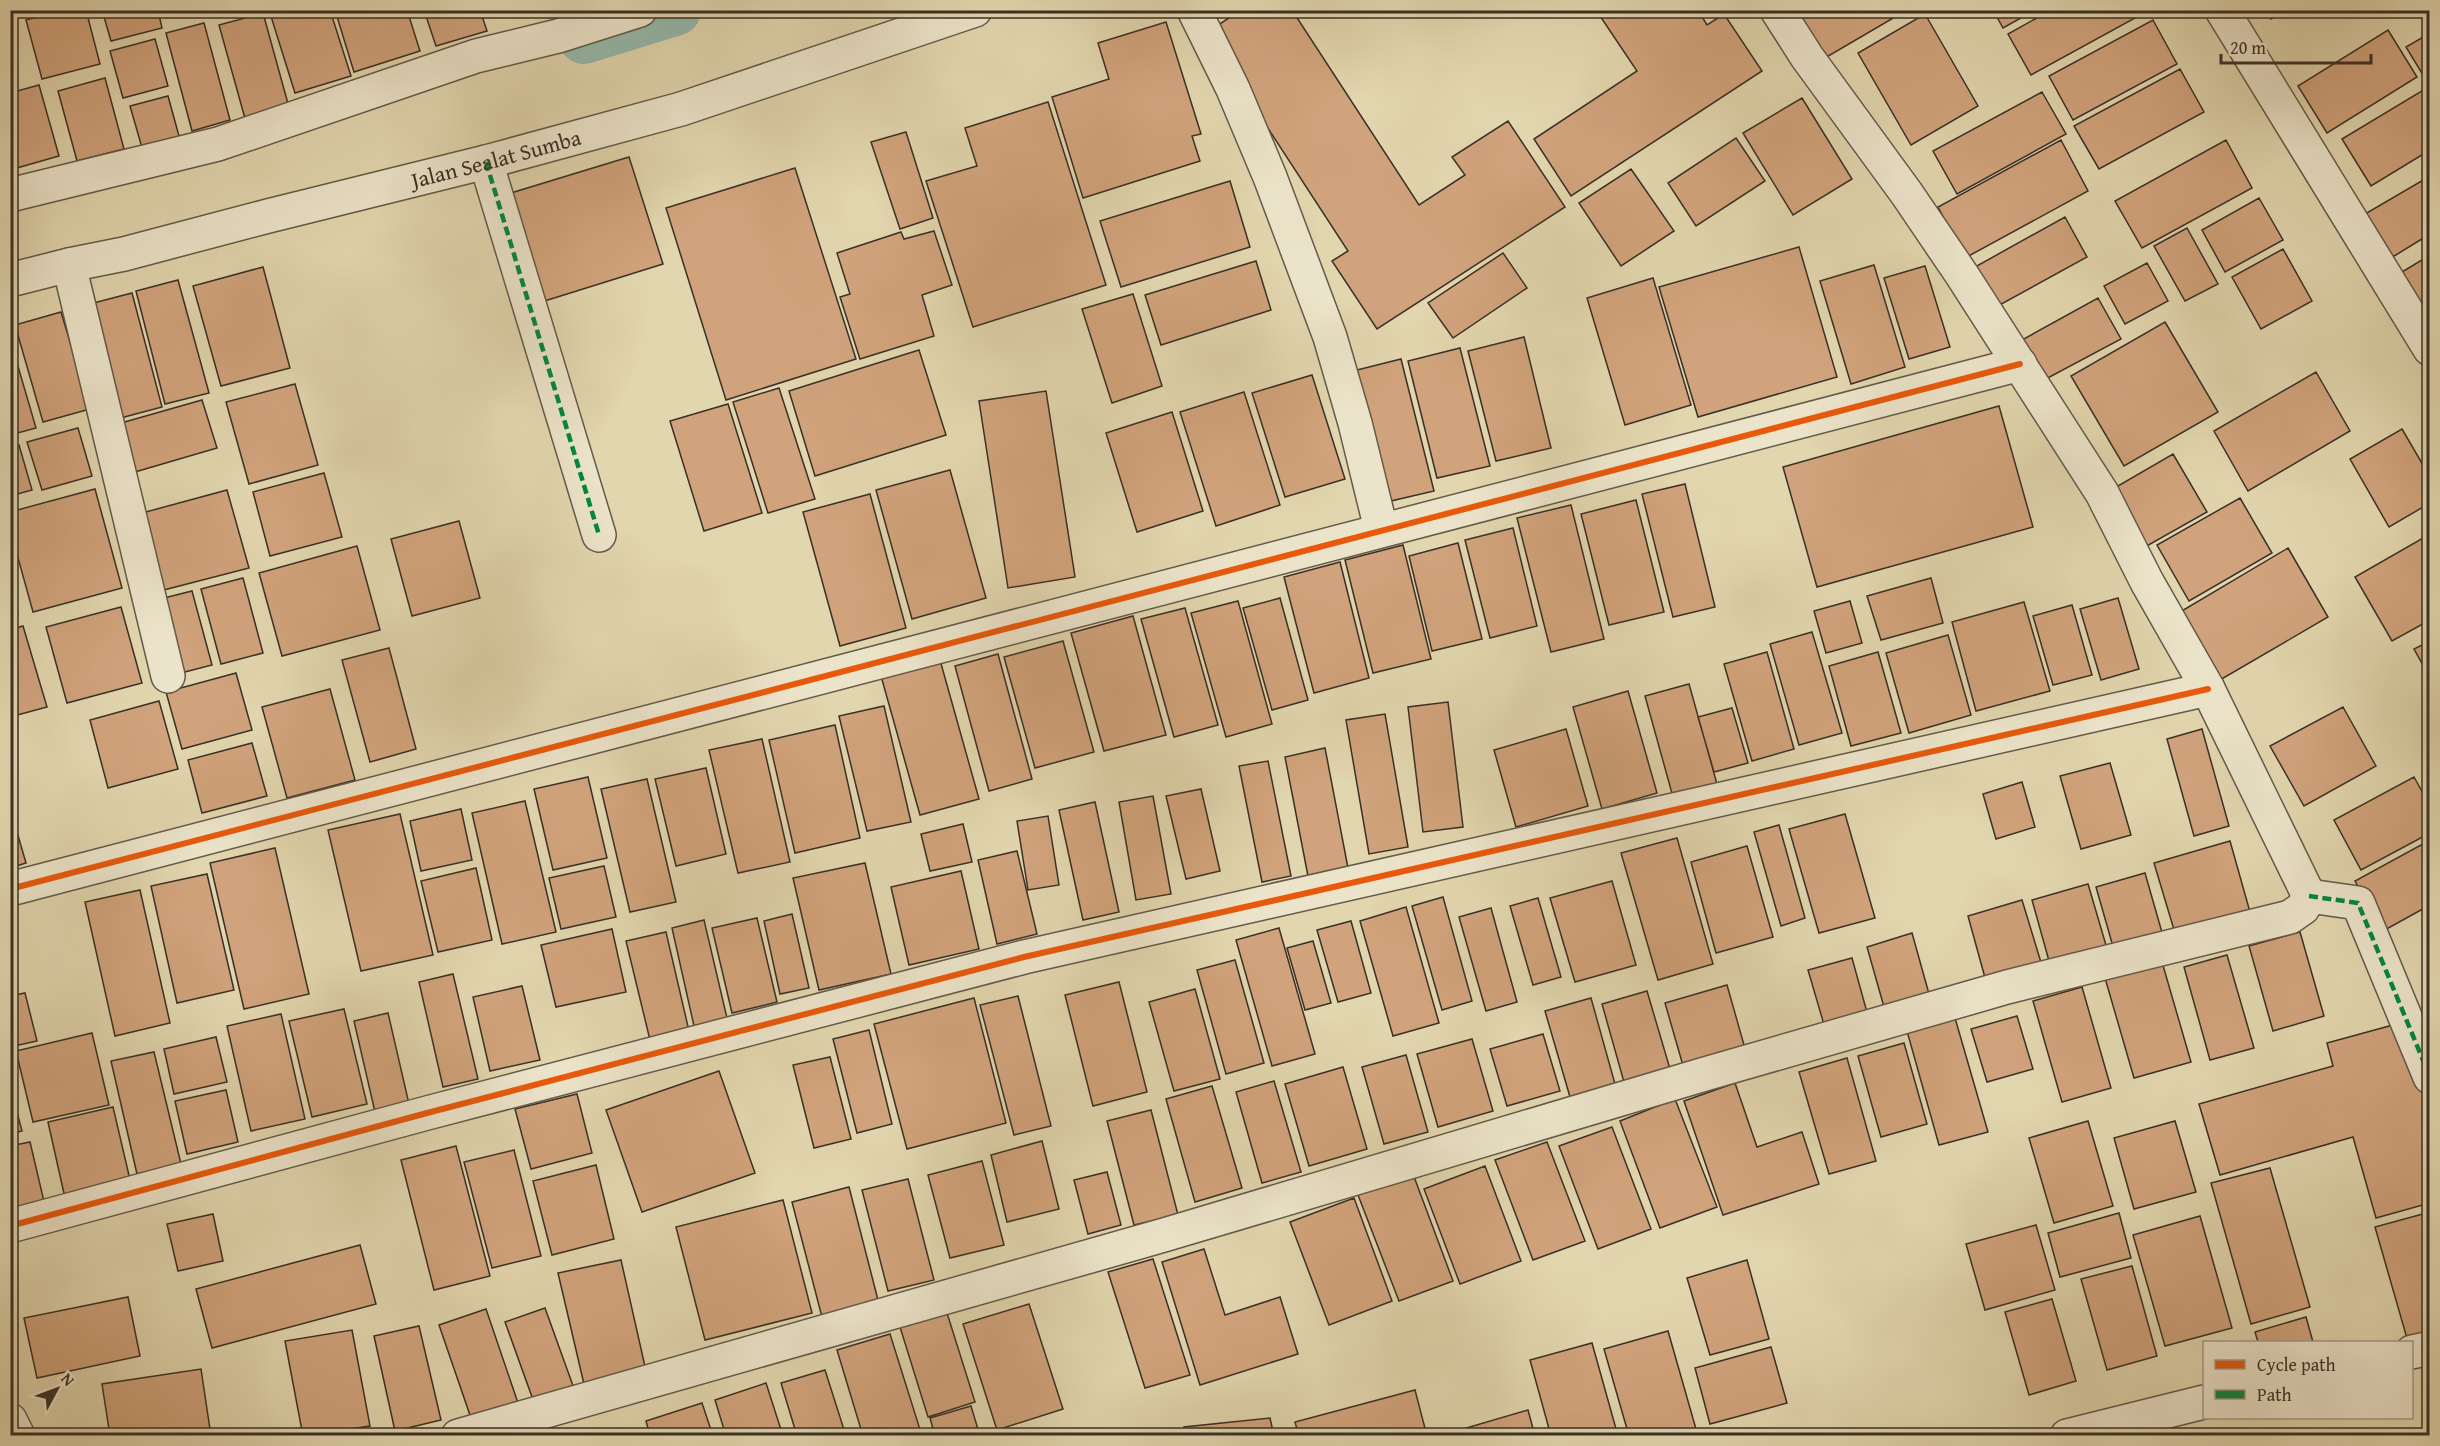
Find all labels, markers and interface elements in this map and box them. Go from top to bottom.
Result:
scale bar [2221,27,2371,65]
text: 20 m [2230,34,2266,61]
street label: Jalan Sealat Sumba [405,121,585,197]
legend [2203,1341,2413,1419]
text: Cycle path [2257,1351,2336,1378]
north arrow [27,1359,87,1419]
text: N [56,1367,81,1391]
text: Path [2257,1381,2292,1408]

